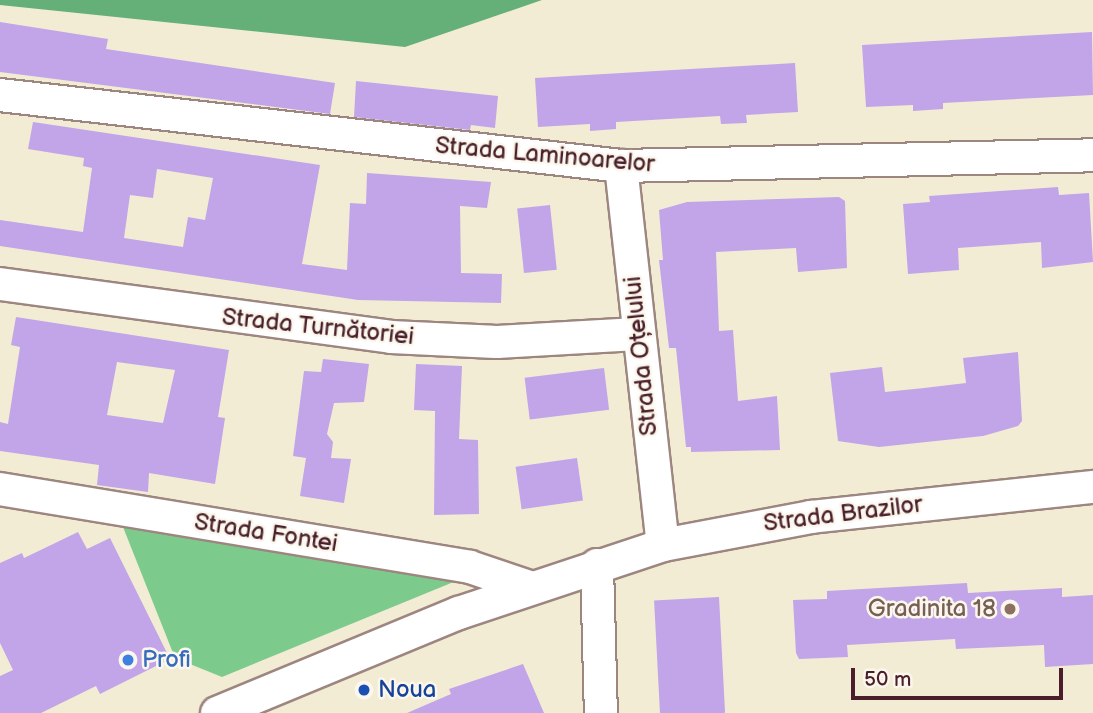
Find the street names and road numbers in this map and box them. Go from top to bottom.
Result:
street label: Strada Laminoarelor [434,131,656,179]
street label: Strada Oțelului [618,275,664,437]
street label: Strada Turnătoriei [220,303,416,351]
street label: Strada Brazilor [762,490,924,538]
street label: Strada Fontei [192,507,340,559]

